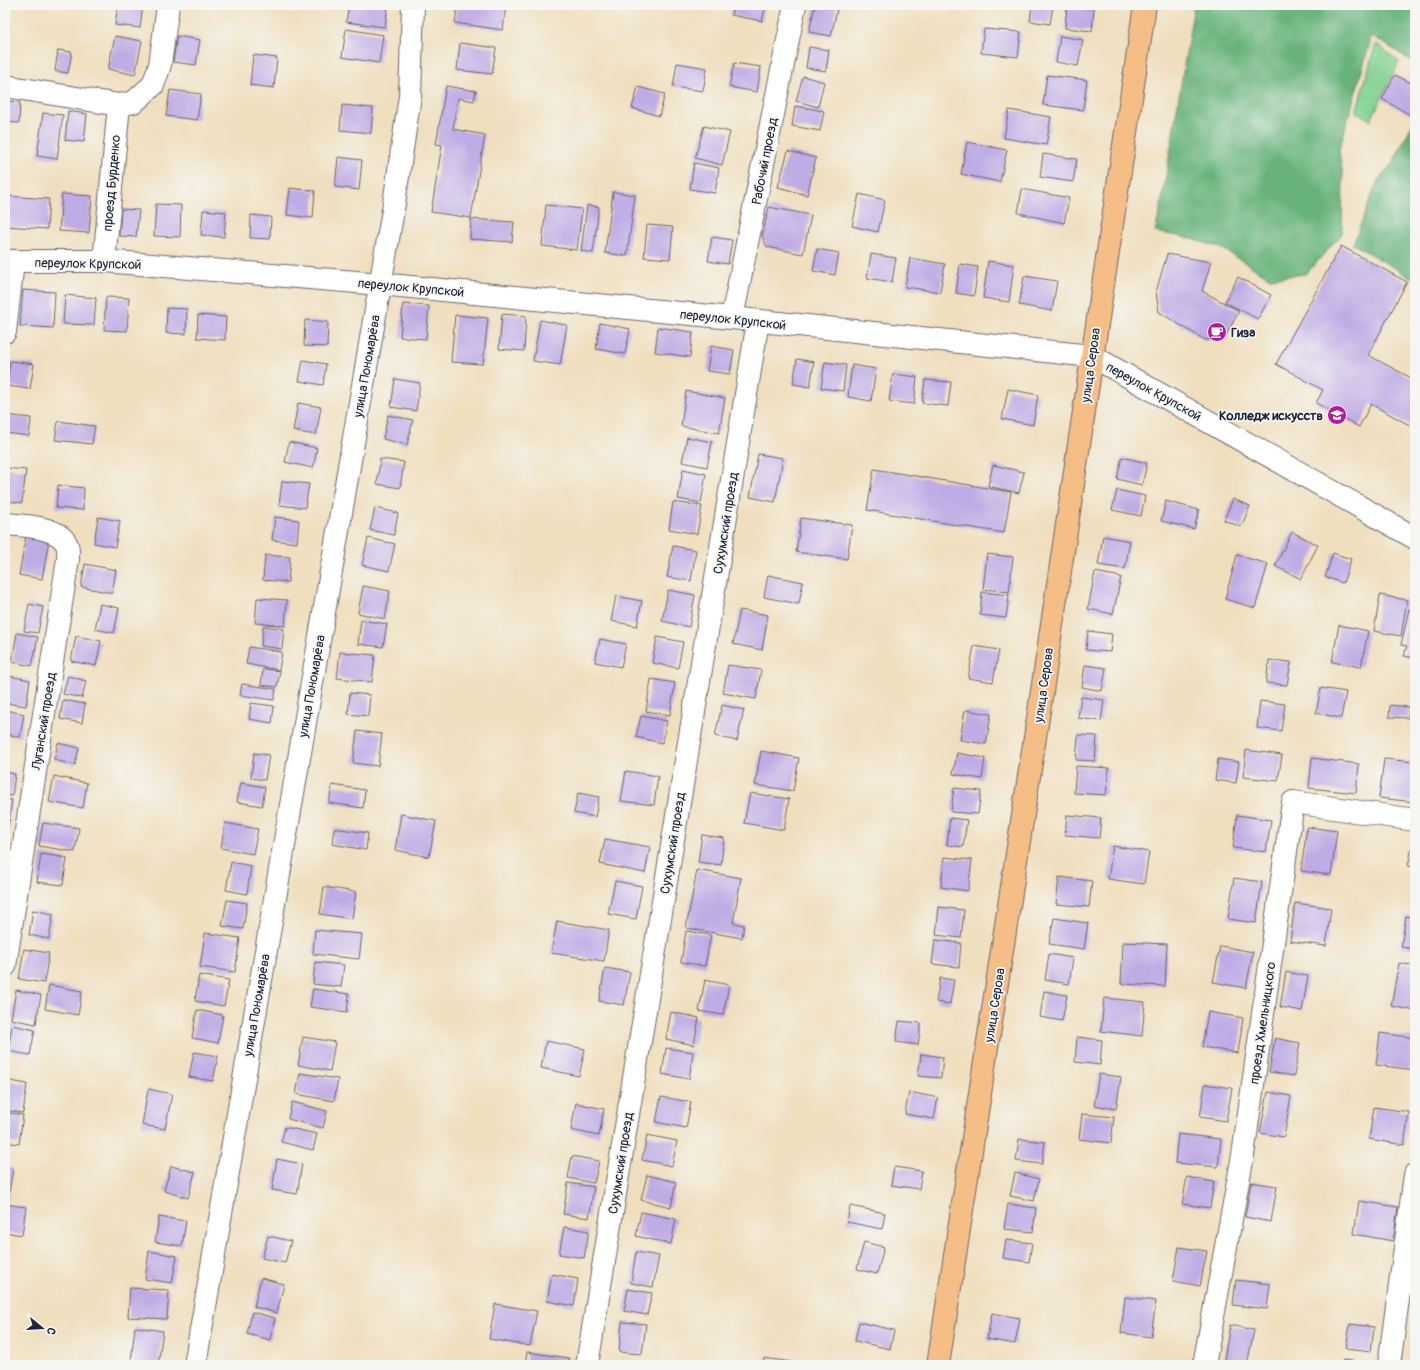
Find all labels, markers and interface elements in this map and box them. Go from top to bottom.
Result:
street label: Рабочий проезд [749,116,781,206]
street label: проезд Бурденко [100,134,124,232]
street label: переулок Крупской [34,255,142,273]
street label: переулок Крупской [357,275,465,301]
street label: переулок Крупской [679,306,787,334]
street label: улица Пономарёва [350,314,384,420]
cafe icon: Гиза [1206,321,1228,343]
place label: Гиза [1231,325,1255,341]
street label: улица Серова [1078,327,1104,404]
street label: переулок Крупской [1103,359,1204,425]
school or university icon: Колледж искусств [1326,404,1348,426]
place label: Колледж искусств [1219,408,1323,424]
street label: Сухумский проезд [710,471,742,575]
street label: улица Пономарёва [295,634,329,740]
street label: улица Серова [1031,647,1057,724]
street label: Луганский проезд [28,671,60,772]
street label: Сухумский проезд [657,791,689,895]
street label: улица Пономарёва [240,953,274,1059]
street label: проезд Хмельницкого [1246,961,1279,1085]
street label: улица Серова [981,967,1009,1045]
street label: Сухумский проезд [605,1111,637,1215]
north arrow [22,1308,62,1348]
text: С [44,1326,58,1336]

